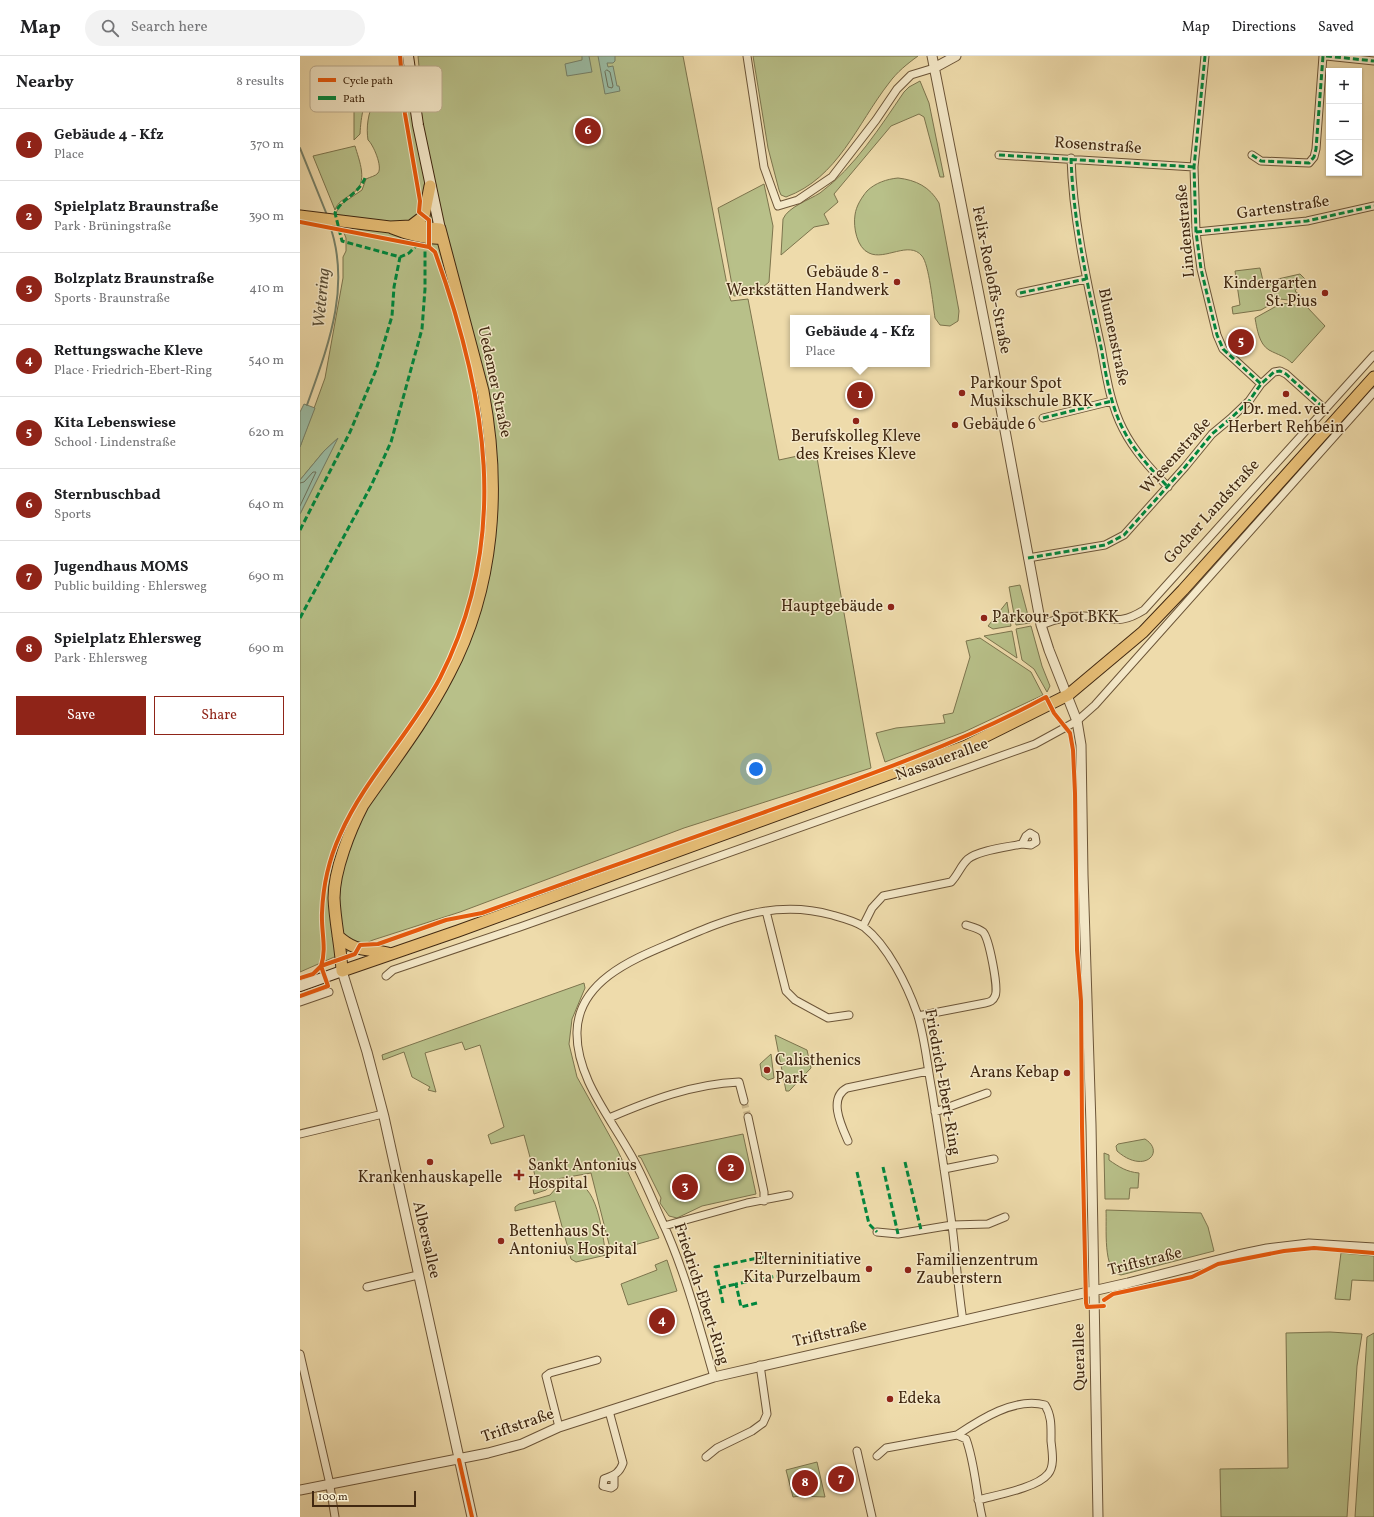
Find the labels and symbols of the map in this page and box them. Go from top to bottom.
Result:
legend [310,66,442,112]
text: Cycle path [343,74,393,89]
text: Path [343,92,366,107]
pin: 6 [575,116,601,146]
street label: Rosenstraße [1054,132,1142,160]
street label: Lindenstraße [1171,183,1201,279]
street label: Gartenstraße [1235,191,1331,225]
street label: Felix-Roeloffs-Straße [966,204,1016,356]
place label: Gebäude 8 - Werkstätten Handwerk [726,262,889,302]
water label: Wetering [308,267,336,329]
place label: Kindergarten St. Pius [1223,273,1317,313]
marker: Gebäude 8 - Werkstätten Handwerk [892,277,902,287]
street label: Blumenstraße [1092,286,1134,388]
marker: Kindergarten St. Pius [1320,288,1330,298]
street label: Uedemer Straße [472,324,516,440]
pin: 5 [1228,327,1254,357]
place label: Parkour Spot Musikschule BKK [970,373,1094,413]
pin: 1 [847,380,873,410]
marker: Parkour Spot Musikschule BKK [957,388,967,398]
marker: Dr. med. vet. Herbert Rehbein [1281,389,1291,399]
place label: Dr. med. vet. Herbert Rehbein [1228,399,1344,439]
street label: Wiesenstraße [1136,413,1216,499]
place label: Gebäude 6 [963,414,1036,436]
marker: Berufskolleg Kleve des Kreises Kleve [851,416,861,426]
marker: Gebäude 6 [950,420,960,430]
place label: Berufskolleg Kleve des Kreises Kleve [791,426,921,466]
street label: Gocher Landstraße [1159,455,1265,569]
place label: Hauptgebäude [781,596,883,618]
marker: Hauptgebäude [886,602,896,612]
place label: Parkour Spot BKK [992,607,1119,629]
marker: Parkour Spot BKK [979,613,989,623]
street label: Nassauerallee [892,733,992,787]
your location [746,759,766,779]
street label: Friedrich-Ebert-Ring [918,1007,966,1157]
place label: Calisthenics Park [775,1050,861,1090]
place label: Arans Kebap [970,1062,1059,1084]
marker: Calisthenics Park [762,1065,772,1075]
marker: Arans Kebap [1062,1068,1072,1078]
pin: 2 [718,1153,744,1183]
place label: Sankt Antonius Hospital [528,1155,637,1195]
marker: Krankenhauskapelle [425,1157,435,1167]
place label: Krankenhauskapelle [358,1167,502,1189]
marker: Sankt Antonius Hospital [513,1169,525,1181]
pin: 3 [672,1172,698,1202]
street label: Albersallee [406,1199,446,1281]
street label: Friedrich-Ebert-Ring [668,1220,734,1368]
place label: Bettenhaus St. Antonius Hospital [509,1221,637,1261]
marker: Bettenhaus St. Antonius Hospital [496,1236,506,1246]
street label: Triftstraße [1106,1242,1184,1282]
place label: Elterninitiative Kita Purzelbaum [743,1249,861,1289]
place label: Familienzentrum Zauberstern [916,1250,1039,1290]
marker: Elterninitiative Kita Purzelbaum [864,1264,874,1274]
marker: Familienzentrum Zauberstern [903,1265,913,1275]
pin: 4 [649,1306,675,1336]
street label: Triftstraße [791,1315,869,1353]
street label: Querallee [1068,1323,1092,1391]
place label: Edeka [898,1388,941,1410]
marker: Edeka [885,1394,895,1404]
street label: Triftstraße [479,1403,557,1449]
pin: 7 [828,1464,854,1494]
pin: 8 [792,1468,818,1498]
scale bar [312,1489,416,1508]

